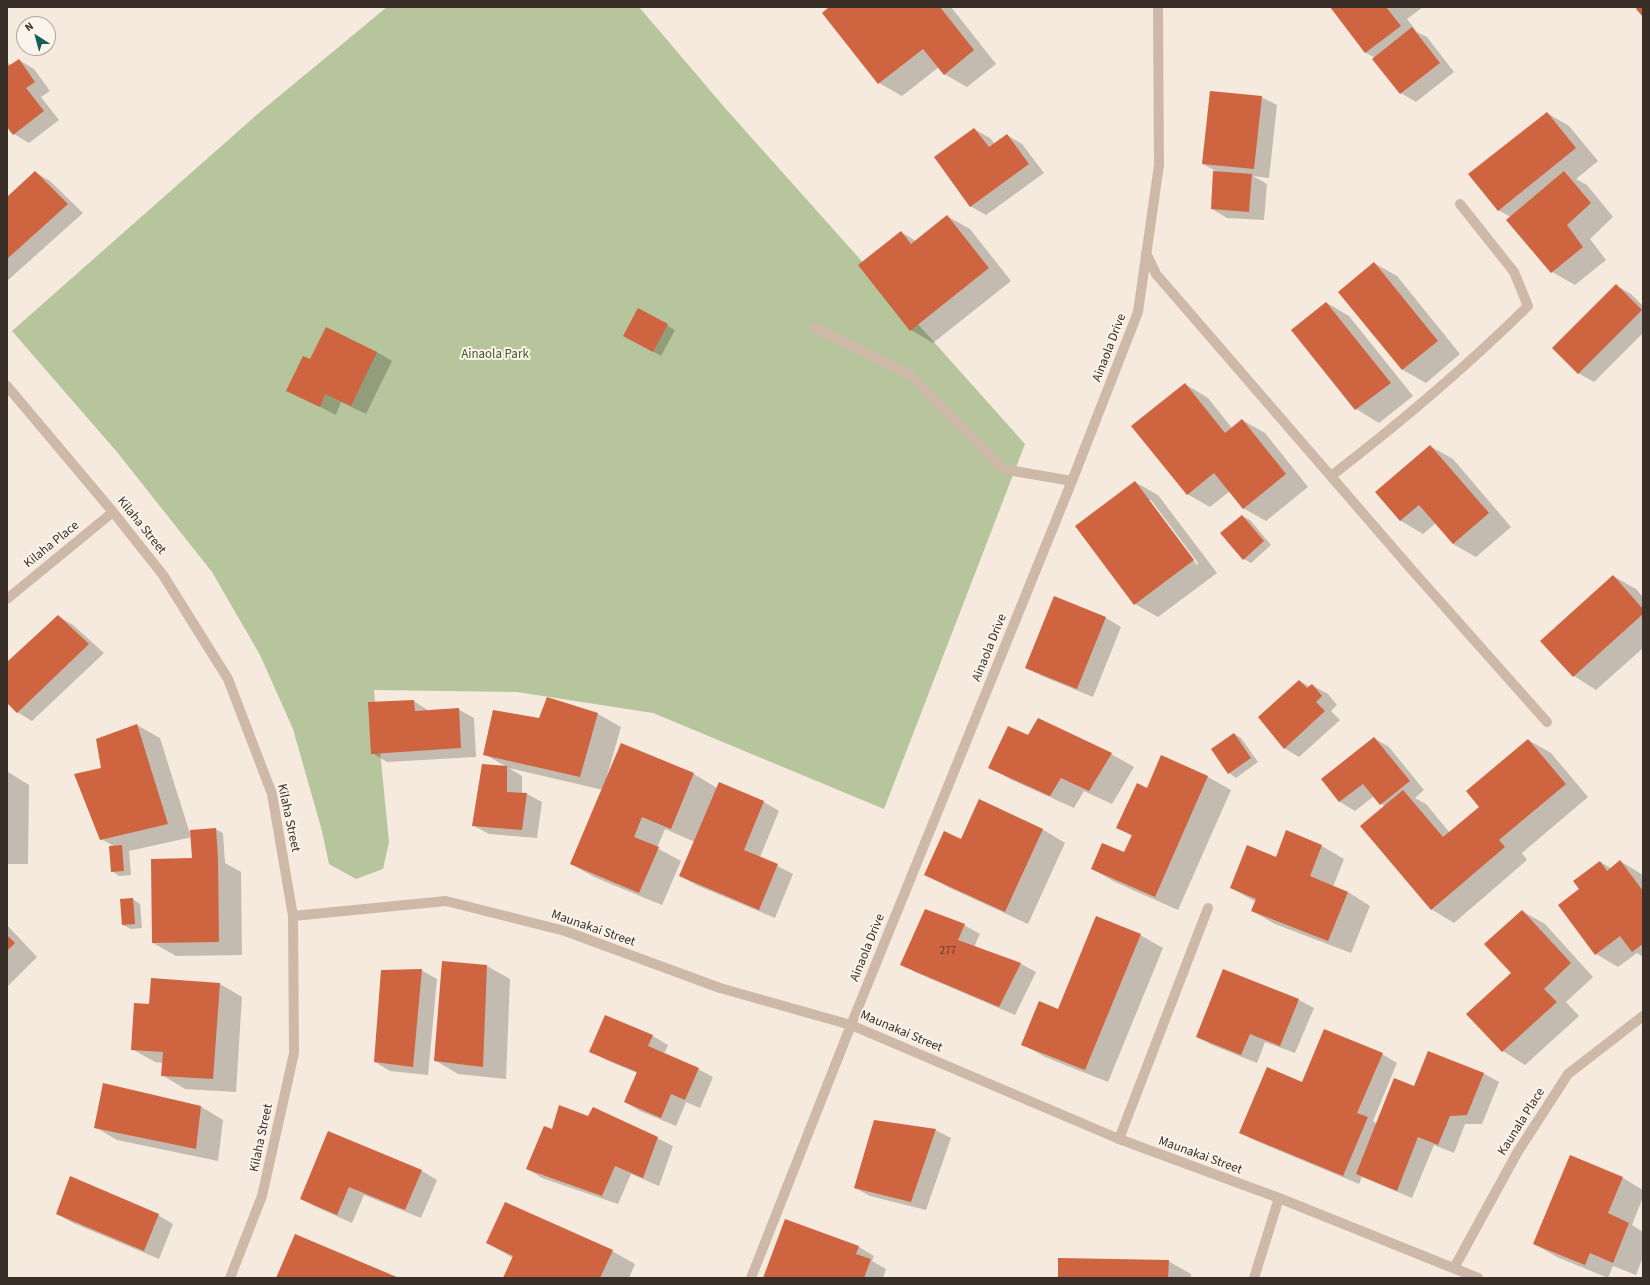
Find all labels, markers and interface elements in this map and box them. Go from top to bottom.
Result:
north arrow [16,16,56,56]
text: N [22,18,37,35]
street label: Ainaola Drive [1090,312,1130,384]
park label: Ainaola Park [461,347,529,363]
street label: Kilaha Street [113,494,169,558]
street label: Kilaha Place [21,518,83,572]
street label: Ainaola Drive [969,612,1011,684]
street label: Kilaha Street [273,782,303,854]
street label: Maunakai Street [549,907,637,951]
street label: Ainaola Drive [847,912,889,984]
house number: 277 [940,945,956,959]
street label: Maunakai Street [857,1008,945,1056]
street label: Kaunala Place [1495,1085,1549,1159]
street label: Kilaha Street [247,1102,277,1174]
street label: Maunakai Street [1156,1134,1244,1178]

